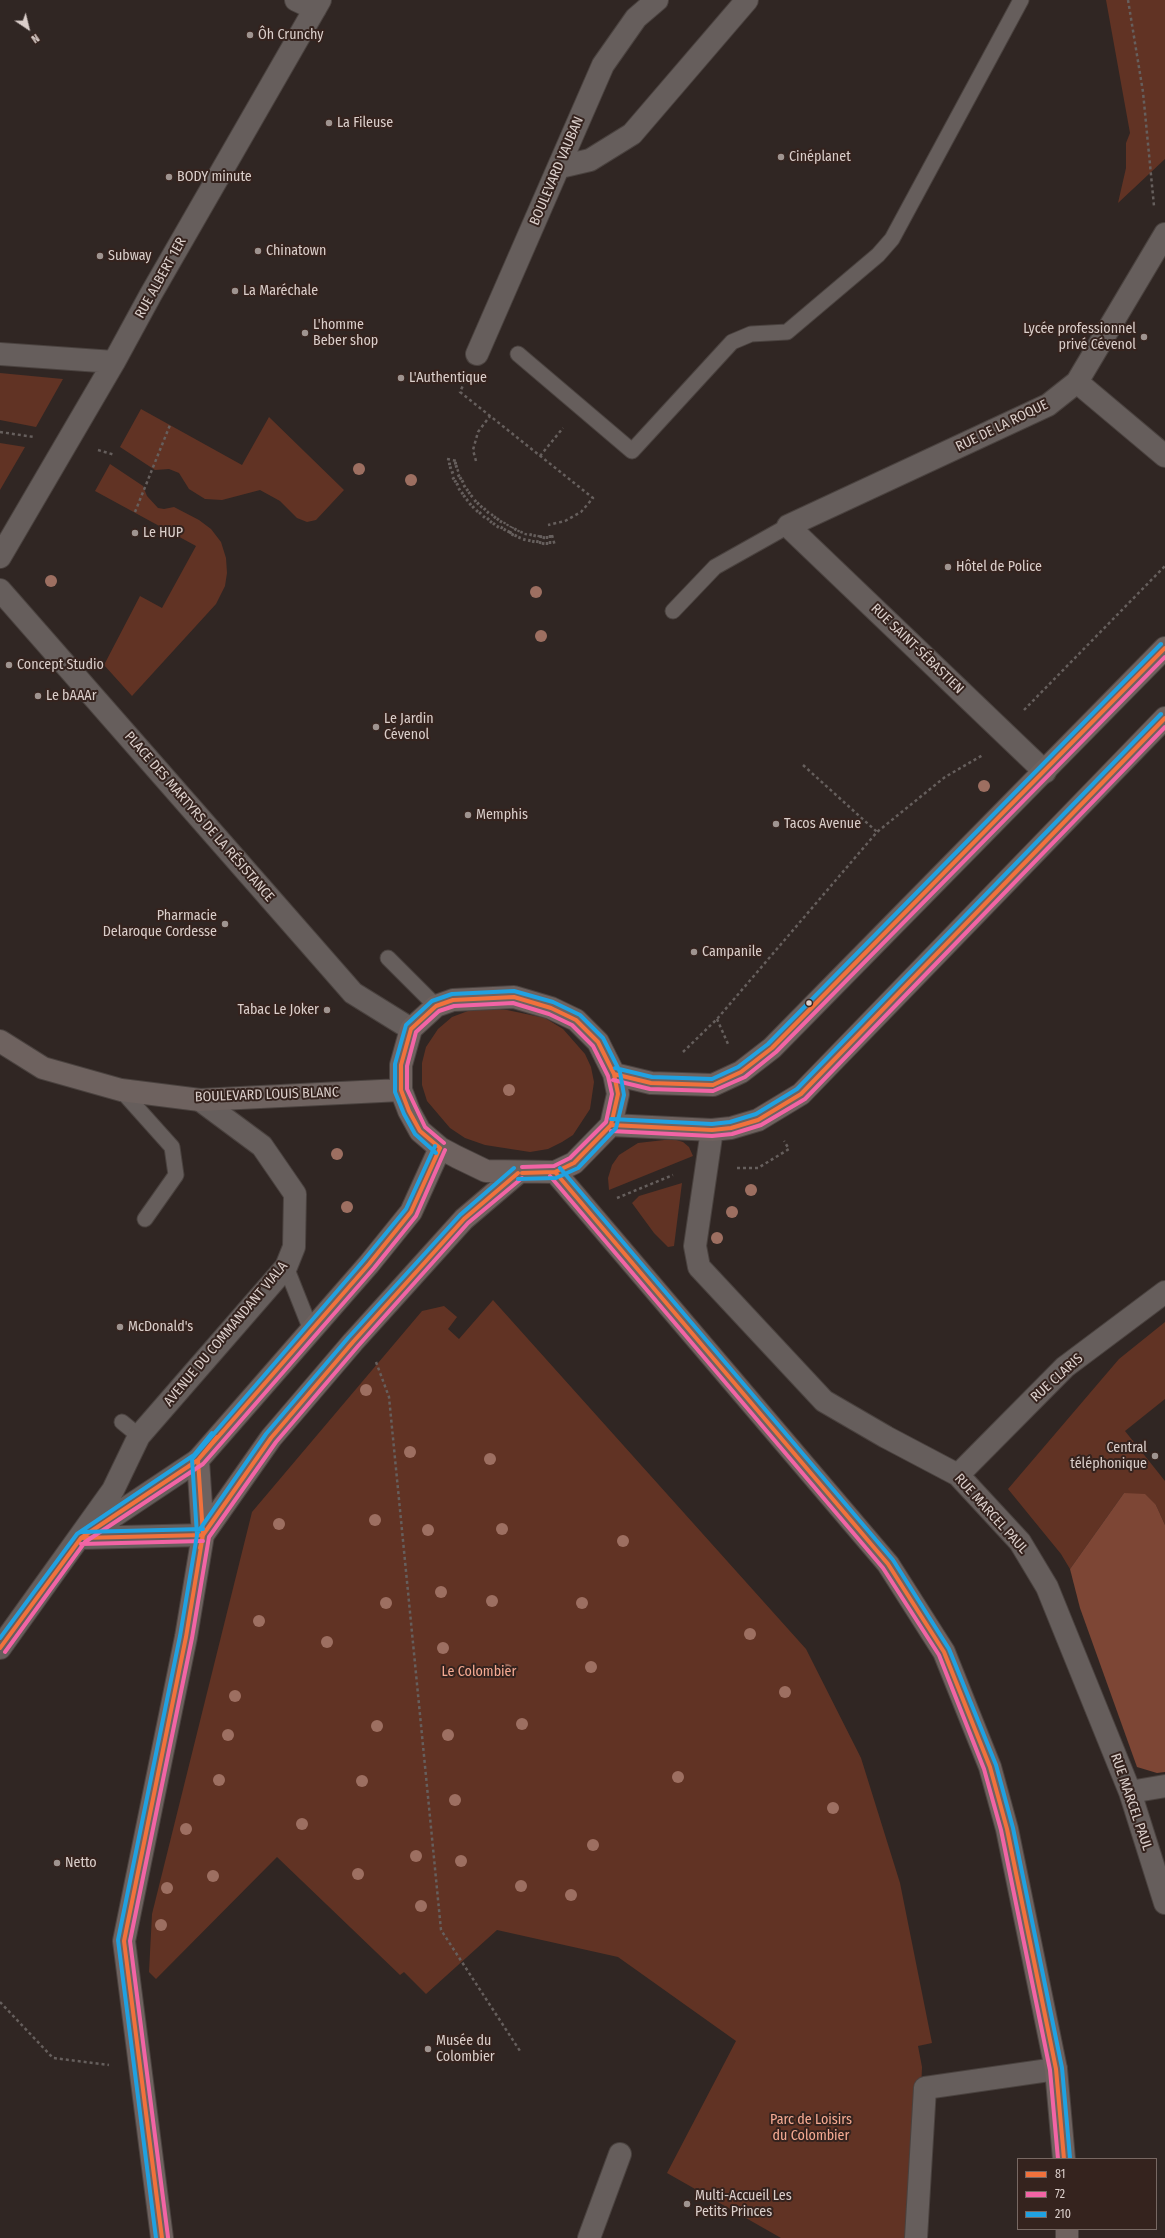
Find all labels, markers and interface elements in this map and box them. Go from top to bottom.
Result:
north arrow [8,8,48,48]
place label: Ôh Crunchy [258,27,323,43]
marker: Ôh Crunchy [245,30,255,40]
text: N [29,31,42,45]
street label: BOULEVARD VAUBAN [526,114,588,228]
place label: La Fileuse [337,115,393,131]
marker: La Fileuse [324,118,334,128]
place label: Cinéplanet [789,149,851,165]
marker: Cinéplanet [776,152,786,162]
place label: BODY minute [177,169,252,185]
marker: BODY minute [164,172,174,182]
street label: RUE ALBERT 1ER [132,234,190,322]
place label: Chinatown [266,243,326,259]
marker: Chinatown [253,246,263,256]
place label: Subway [108,248,152,264]
marker: Subway [95,251,105,261]
place label: La Maréchale [243,283,318,299]
marker: La Maréchale [230,286,240,296]
place label: L'homme Beber shop [313,317,378,350]
place label: Lycée professionnel privé Cévenol [1023,321,1136,354]
marker: L'homme Beber shop [300,328,310,338]
marker: Lycée professionnel privé Cévenol [1139,332,1149,342]
place label: L'Authentique [409,370,487,386]
marker: L'Authentique [396,373,406,383]
street label: RUE DE LA ROQUE [953,396,1051,456]
place label: Le HUP [143,525,183,541]
marker: Le HUP [130,528,140,538]
place label: Hôtel de Police [956,559,1042,575]
marker: Hôtel de Police [943,562,953,572]
street label: RUE SAINT-SÉBASTIEN [867,600,967,698]
place label: Concept Studio [17,657,104,673]
marker: Concept Studio [4,660,14,670]
place label: Le bAAAr [46,688,97,704]
marker: Le bAAAr [33,691,43,701]
place label: Le Jardin Cévenol [384,711,434,744]
marker: Le Jardin Cévenol [371,722,381,732]
street label: PLACE DES MARTYRS DE LA RÉSISTANCE [121,729,277,905]
place label: Memphis [476,807,528,823]
marker: Memphis [463,810,473,820]
place label: Tacos Avenue [784,816,861,832]
marker: Tacos Avenue [771,819,781,829]
place label: Pharmacie Delaroque Cordesse [103,908,217,940]
marker: Pharmacie Delaroque Cordesse [220,919,230,929]
place label: Campanile [702,944,762,960]
marker: Campanile [689,947,699,957]
unlabelled marker [804,998,814,1008]
place label: Tabac Le Joker [237,1002,319,1018]
marker: Tabac Le Joker [322,1005,332,1015]
street label: BOULEVARD LOUIS BLANC [195,1084,339,1106]
street label: AVENUE DU COMMANDANT VIALA [161,1258,291,1410]
place label: McDonald's [128,1319,193,1335]
marker: McDonald's [115,1322,125,1332]
street label: RUE CLARIS [1027,1350,1087,1406]
place label: Central téléphonique [1070,1440,1147,1472]
marker: Central téléphonique [1150,1451,1160,1461]
street label: RUE MARCEL PAUL [951,1471,1031,1557]
park label: Le Colombier [442,1664,516,1680]
street label: RUE MARCEL PAUL [1106,1751,1156,1853]
place label: Netto [65,1855,97,1871]
marker: Netto [52,1858,62,1868]
place label: Musée du Colombier [436,2033,495,2066]
marker: Musée du Colombier [423,2044,433,2054]
park label: Parc de Loisirs du Colombier [770,2112,852,2144]
legend [1017,2158,1157,2230]
text: 81 [1055,2167,1065,2181]
text: 72 [1055,2187,1065,2201]
place label: Multi-Accueil Les Petits Princes [695,2188,792,2220]
marker: Multi-Accueil Les Petits Princes [682,2199,692,2209]
text: 210 [1055,2207,1071,2221]

